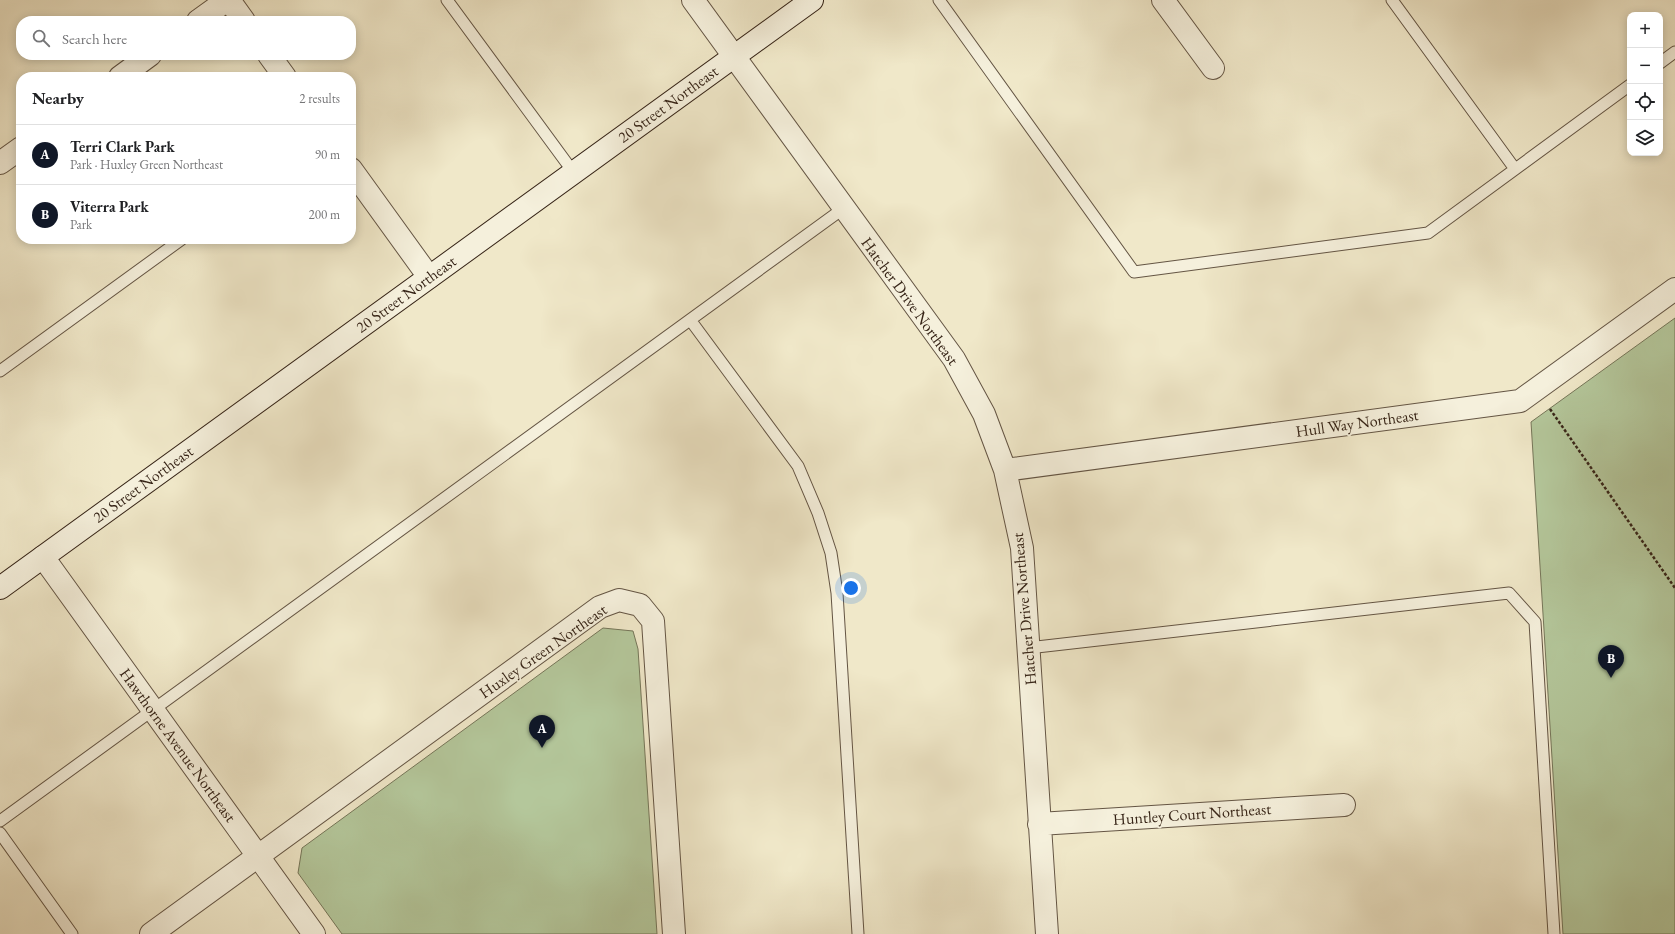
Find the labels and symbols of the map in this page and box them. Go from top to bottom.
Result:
street label: 20 Street Northeast [614,61,722,147]
street label: Hatcher Drive Northeast [856,233,964,369]
street label: 20 Street Northeast [352,251,460,337]
street label: Hull Way Northeast [1294,404,1420,442]
street label: 20 Street Northeast [89,441,197,527]
street label: Hatcher Drive Northeast [1007,532,1041,686]
your location [841,578,861,598]
street label: Huxley Green Northeast [475,599,611,703]
pin: B [1598,645,1624,678]
street label: Hawthorne Avenue Northeast [115,664,241,826]
pin: A [529,715,555,748]
street label: Huntley Court Northeast [1112,798,1272,830]

